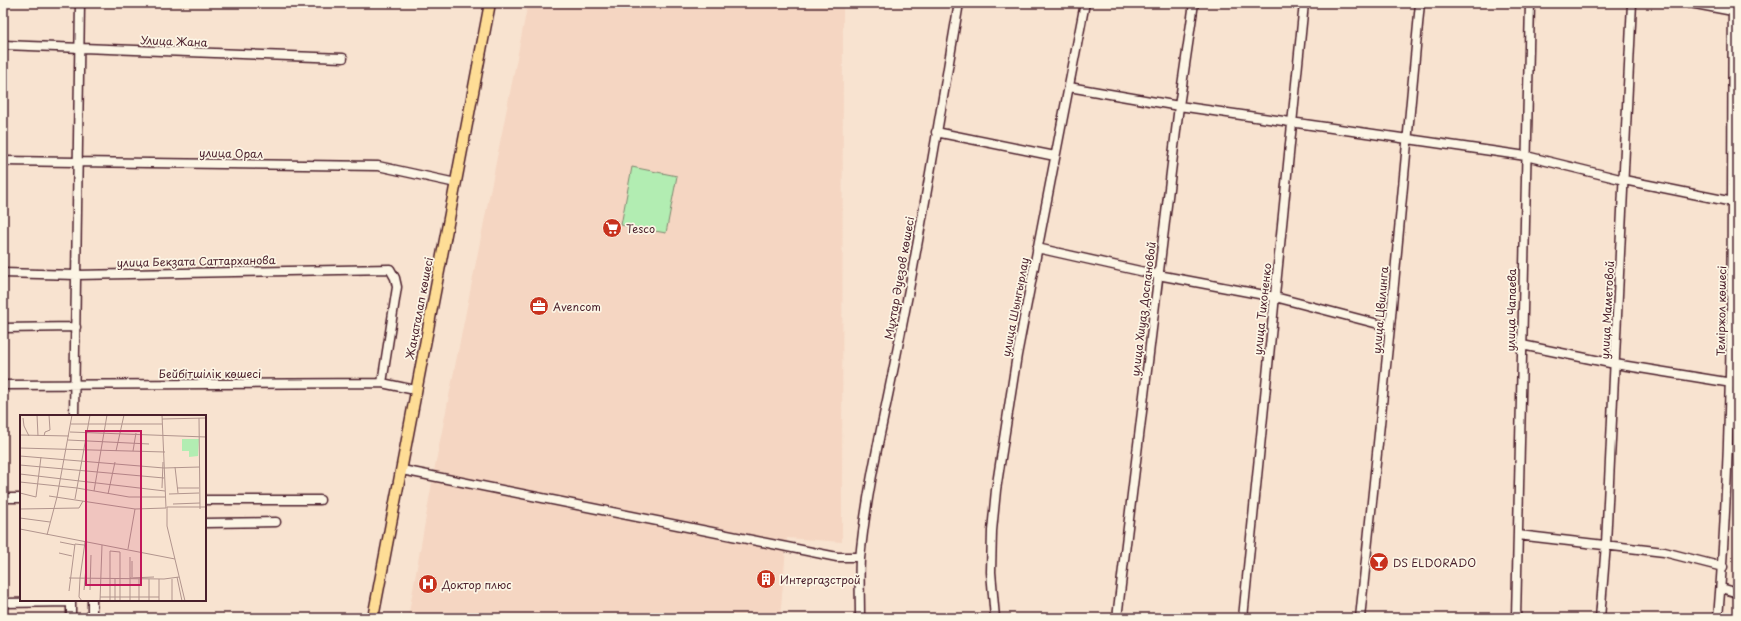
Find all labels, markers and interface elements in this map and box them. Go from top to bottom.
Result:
street label: Улица Жана [140,31,208,51]
street label: улица Орал [199,144,263,162]
street label: Мұхтар Әуезов көшесі [880,215,918,341]
supermarket icon: Tesco [601,217,623,239]
place label: Tesco [626,220,655,237]
street label: улица Хиуаз Доспановой [1126,241,1160,377]
street label: улица Бекзата Саттарханова [116,251,276,271]
street label: Жаңаталап көшесі [401,256,437,361]
street label: улица Шынгырлау [997,256,1033,358]
street label: улица Маметовой [1596,260,1618,360]
street label: улица Тихоненко [1249,262,1275,356]
street label: улица Цвилинга [1368,265,1392,354]
street label: Теміржол көшесі [1712,266,1730,356]
street label: улица Чапаева [1502,268,1520,352]
office icon: Avencom [528,295,550,317]
place label: Avencom [553,298,601,315]
street label: Бейбітшілік көшесі [159,365,261,382]
inset map [20,415,206,601]
bar icon: DS ELDORADO [1368,551,1390,573]
place label: DS ELDORADO [1393,554,1476,571]
building icon: Интергазстрой [755,568,777,590]
place label: Интергазстрой [780,571,861,588]
hospital icon: Доктор плюс [417,573,439,595]
place label: Доктор плюс [441,576,512,593]

